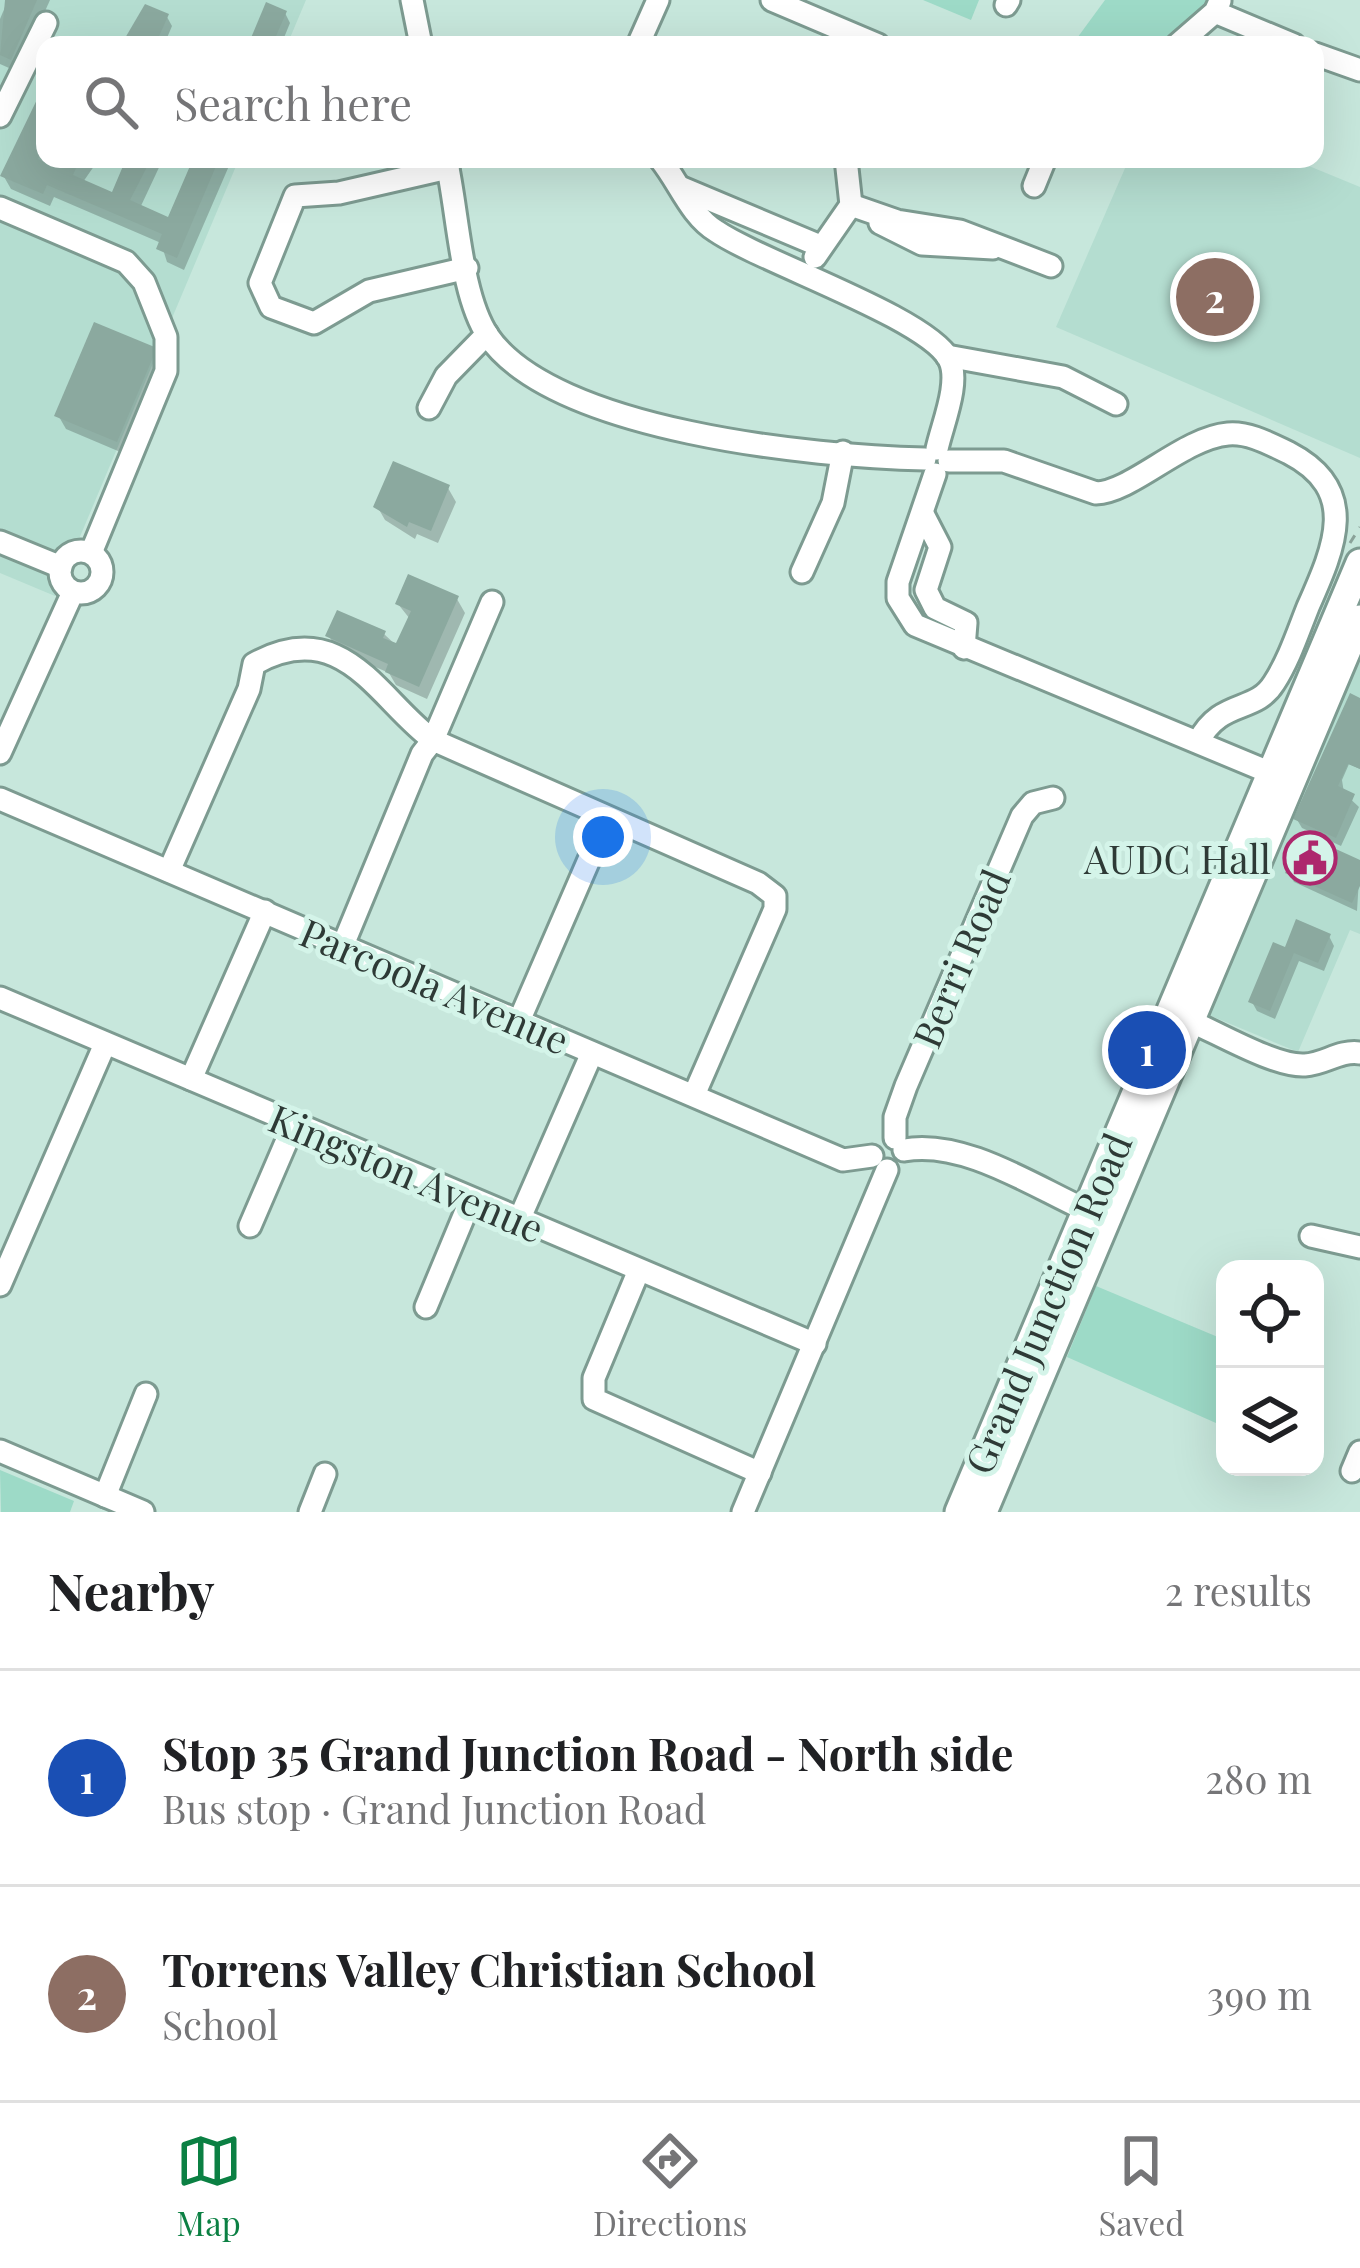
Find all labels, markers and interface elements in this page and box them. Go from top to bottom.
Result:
search box [36,36,1324,168]
icon: search [78,69,144,135]
text: Search here [174,72,412,132]
pin: 2 [1176,252,1254,342]
your location [573,807,633,867]
public building icon: AUDC Hall [1282,830,1338,886]
place label: AUDC Hall [1083,832,1271,884]
street label: Berri Road [899,861,1021,1055]
street label: Parcoola Avenue [293,905,577,1065]
pin: 1 [1108,1005,1186,1095]
street label: Kingston Avenue [262,1091,552,1253]
street label: Grand Junction Road [952,1125,1142,1481]
map controls [1216,1260,1324,1476]
button: locate [1216,1260,1324,1368]
button: layers [1216,1368,1324,1476]
text: Nearby [48,1556,214,1624]
text: 2 results [1165,1564,1312,1616]
text: Stop 35 Grand Junction Road - North side [162,1722,1014,1782]
text: 1 [80,1752,94,1804]
text: 280 m [1205,1752,1312,1804]
text: Bus stop · Grand Junction Road [162,1782,706,1834]
text: Torrens Valley Christian School [162,1938,816,1998]
text: 2 [77,1968,97,2020]
text: 390 m [1207,1968,1312,2020]
text: School [162,1998,278,2050]
tab: Map [176,2128,242,2244]
tab: Directions [593,2128,747,2244]
tab: Saved [1099,2128,1184,2244]

